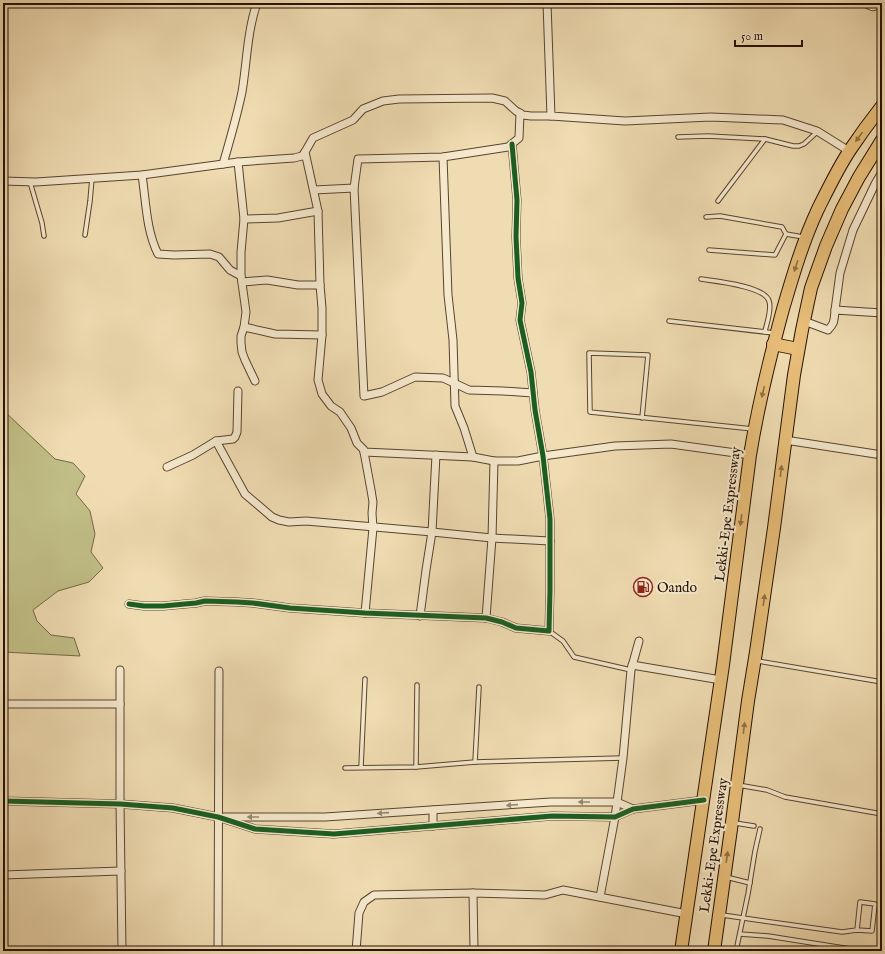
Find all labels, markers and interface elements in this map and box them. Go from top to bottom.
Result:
scale bar [735,22,802,48]
text: 50 m [741,29,763,44]
one-way arrow [855,132,864,143]
one-way arrow [793,260,799,272]
one-way arrow [759,385,765,398]
street label: Lekki-Epe Expressway [711,445,745,583]
one-way arrow [778,465,785,477]
one-way arrow [738,514,745,526]
fuel station icon: Oando [632,576,654,598]
place label: Oando [657,579,698,597]
one-way arrow [761,594,767,606]
one-way arrow [741,722,747,734]
street label: Lekki-Epe Expressway [696,776,732,914]
one-way arrow [577,799,590,805]
one-way arrow [506,801,518,808]
one-way arrow [377,810,389,817]
one-way arrow [246,814,259,820]
one-way arrow [724,851,730,863]

